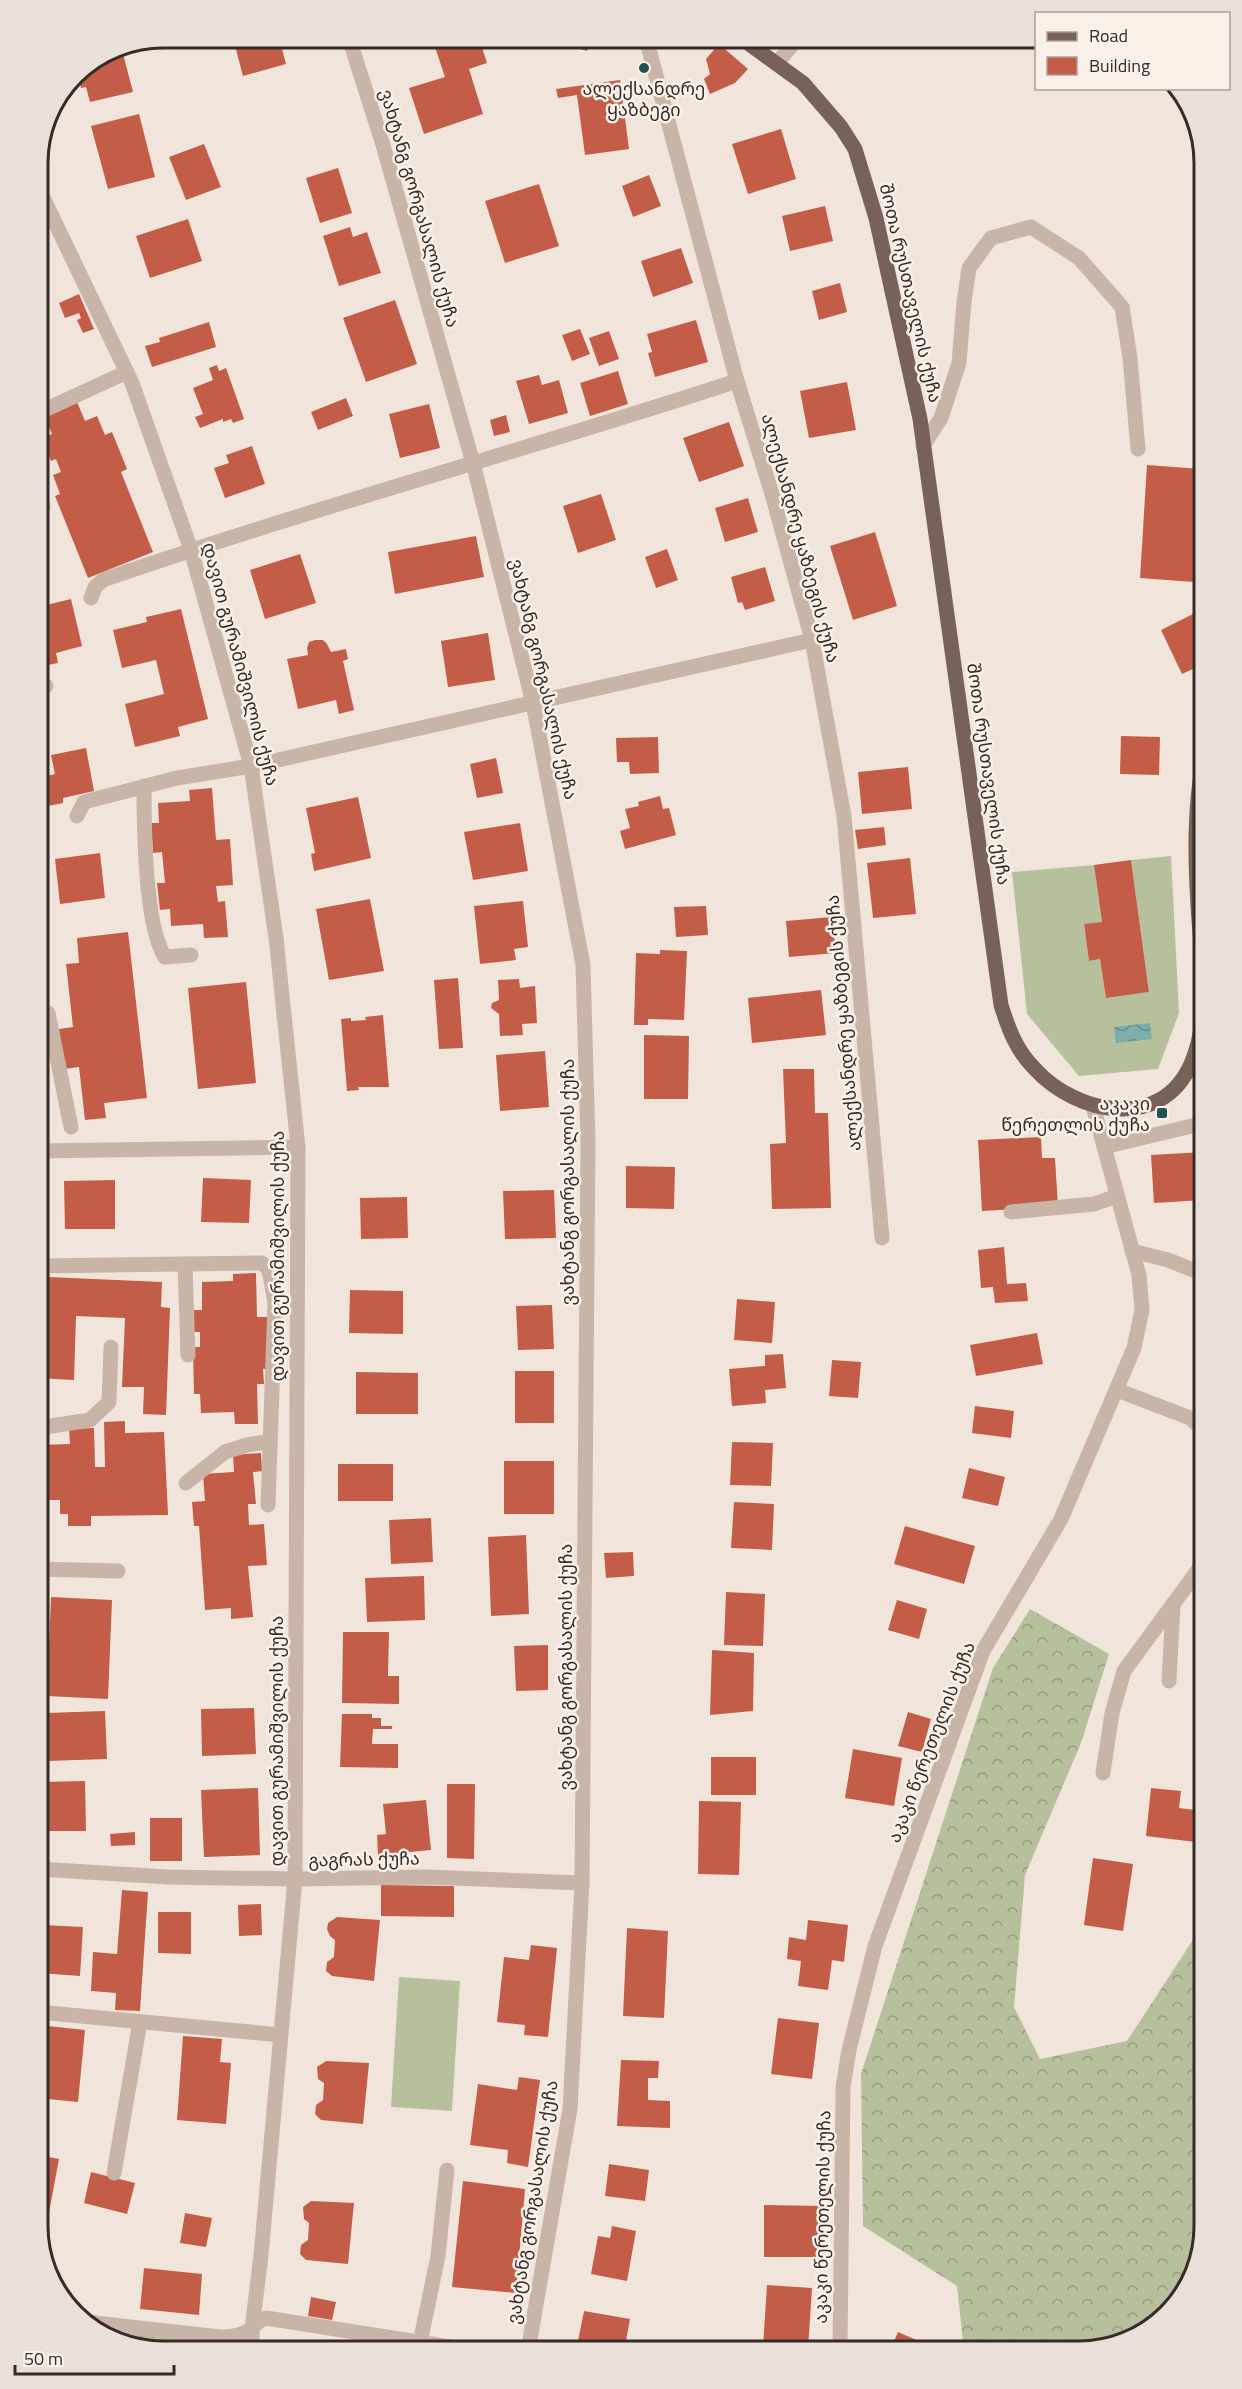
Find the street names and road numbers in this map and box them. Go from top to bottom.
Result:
street label: ვახტანგ გორგასალის ქუჩა [373,86,467,330]
street label: შოთა რუსთაველის ქუჩა [873,181,949,405]
street label: ალექსანდრე ყაზბეგის ქუჩა [755,410,847,666]
street label: დავით გურამიშვილის ქუჩა [195,539,287,789]
street label: ვახტანგ გორგასალის ქუჩა [503,556,585,802]
street label: შოთა რუსთაველის ქუჩა [960,661,1018,887]
street label: ალექსანდრე ყაზბეგის ქუჩა [818,894,868,1152]
street label: ვახტანგ გორგასალის ქუჩა [554,1059,581,1305]
street label: დავით გურამიშვილის ქუჩა [264,1131,291,1381]
street label: ვახტანგ გორგასალის ქუჩა [552,1544,579,1790]
street label: დავით გურამიშვილის ქუჩა [263,1616,290,1866]
street label: აკაკი წერეთელის ქუჩა [880,1638,982,1846]
street label: გაგრას ქუჩა [308,1845,420,1873]
street label: ვახტანგ გორგასალის ქუჩა [499,2078,565,2326]
street label: აკაკი წერეთელის ქუჩა [807,2110,837,2324]

